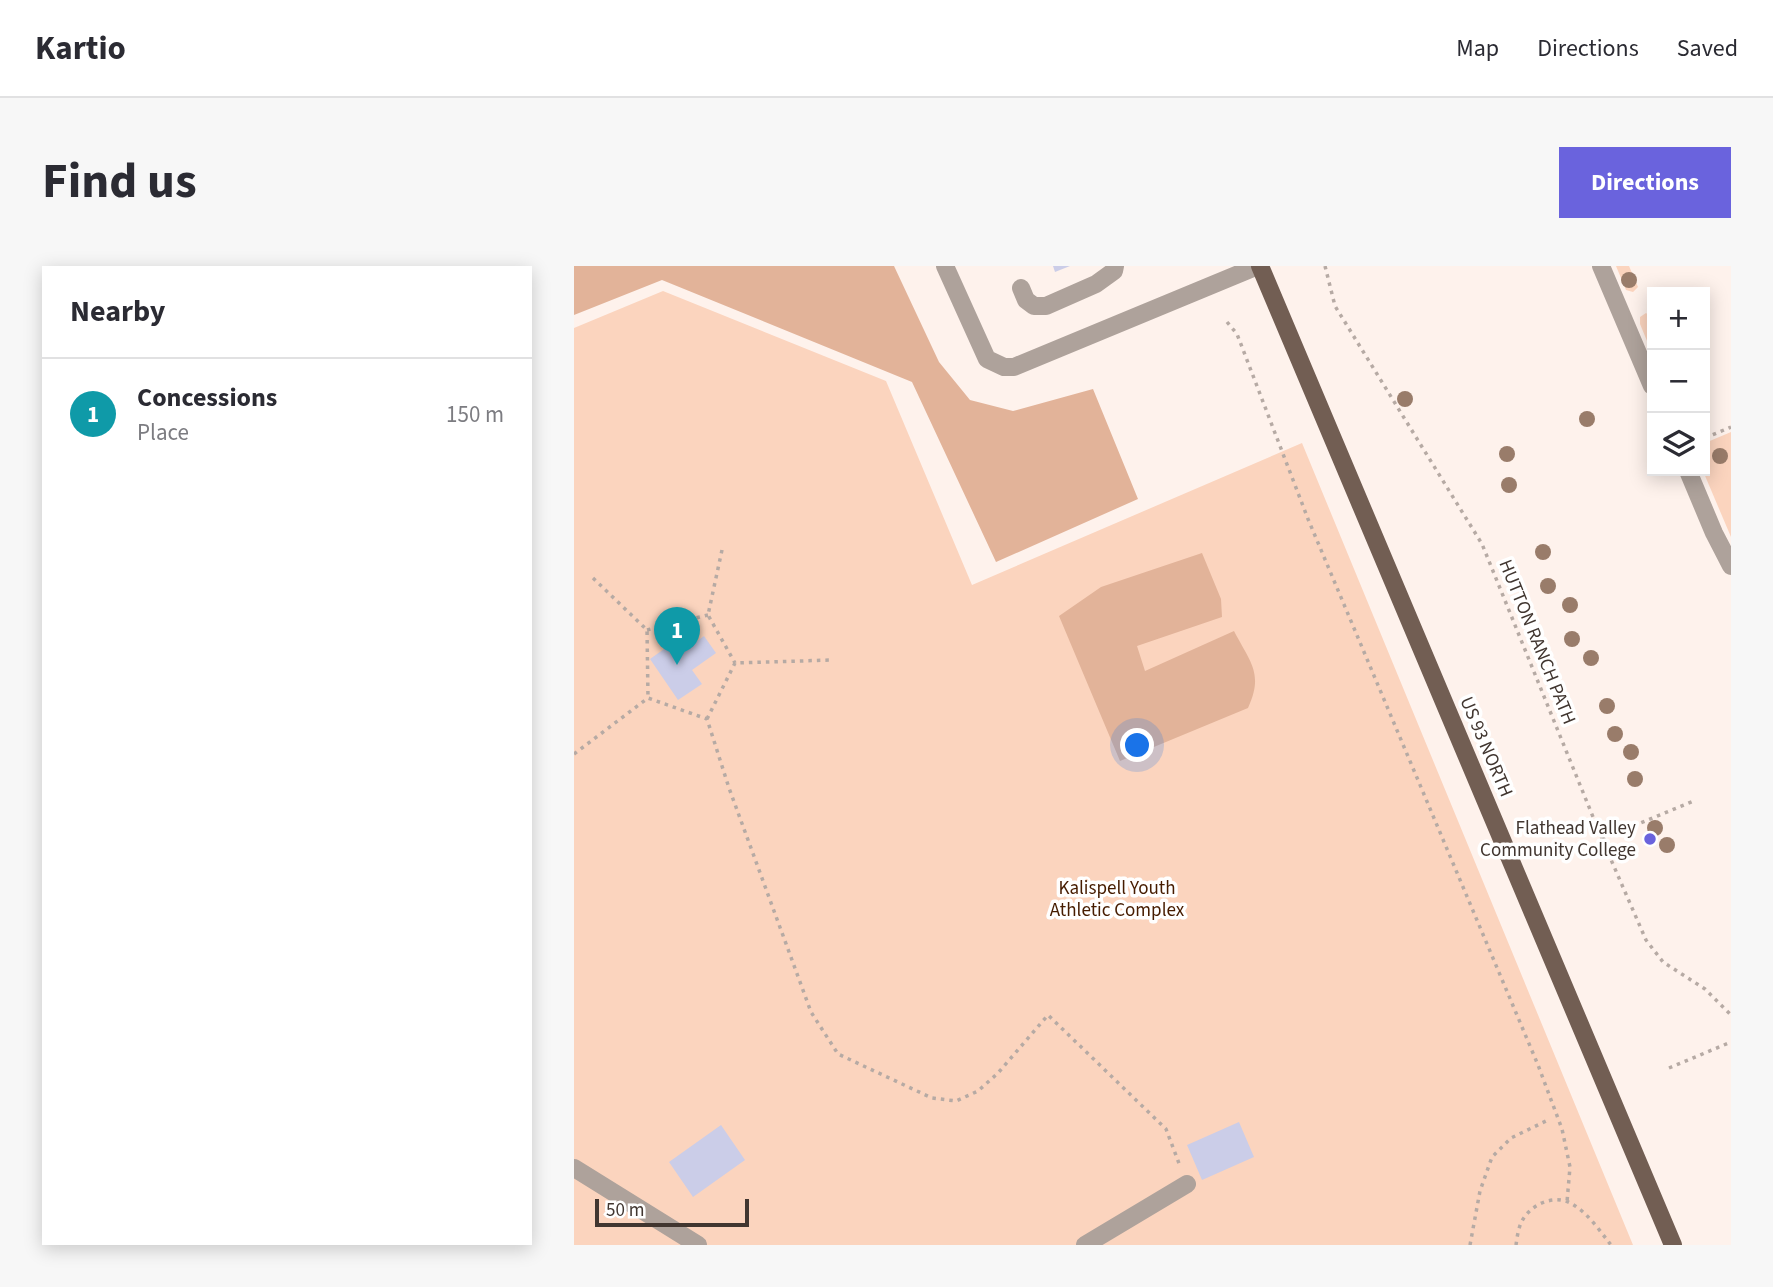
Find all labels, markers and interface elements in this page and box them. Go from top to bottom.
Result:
text: Kartio [35,25,126,72]
text: Map [1456,31,1499,66]
text: Directions [1537,31,1639,66]
text: Saved [1677,31,1738,66]
text: Find us [42,147,197,217]
button: Directions [1559,147,1731,218]
map controls [1647,287,1710,476]
button: + [1647,287,1710,350]
text: Nearby [70,290,165,333]
button: − [1647,350,1710,413]
text: Concessions [137,379,277,416]
text: 1 [87,398,99,431]
text: 150 m [446,398,504,431]
button: layers [1647,413,1710,476]
text: Place [137,416,189,449]
street label: HUTTON RANCH PATH [1492,556,1582,728]
pin: 1 [654,607,700,665]
street label: US 93 NORTH [1453,693,1519,801]
your location [1120,728,1154,762]
place label: Flathead Valley Community College [1480,815,1636,864]
marker: Flathead Valley Community College [1642,831,1658,847]
park label: Kalispell Youth Athletic Complex [1050,875,1185,924]
scale bar [595,1196,749,1228]
text: 50 m [606,1197,644,1224]

